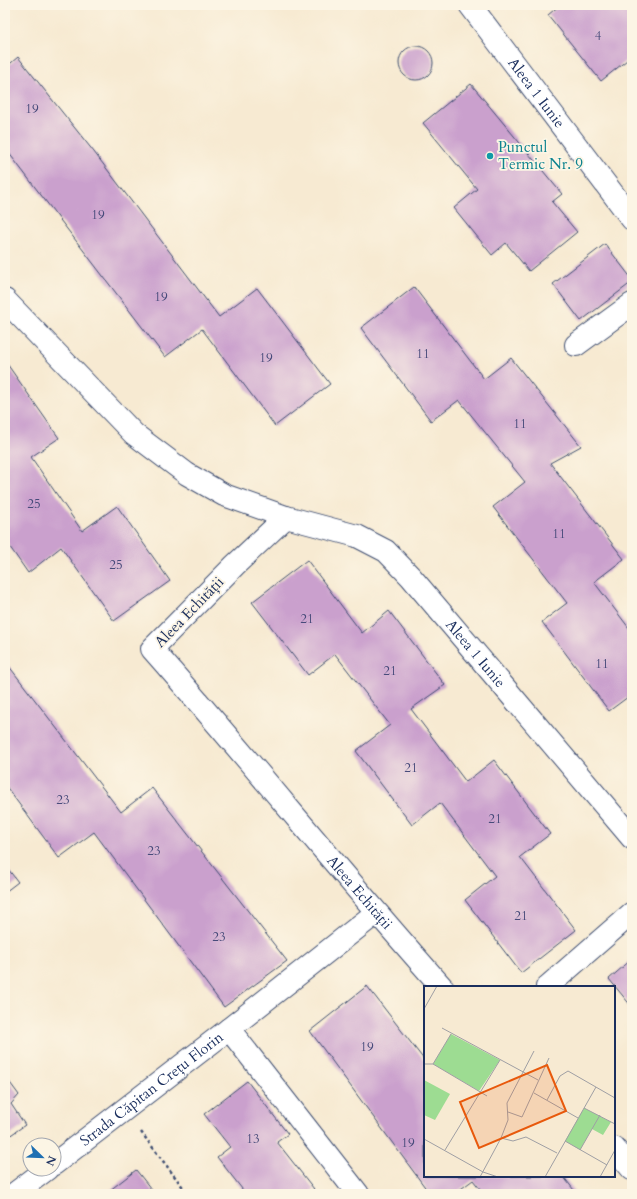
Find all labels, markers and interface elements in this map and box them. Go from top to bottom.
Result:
house number: 4 [595,27,602,45]
street label: Aleea 1 Iunie [503,53,570,132]
house number: 19 [25,100,39,118]
place label: Punctul Termic Nr. 9 [498,137,583,174]
marker: Punctul Termic Nr. 9 [485,151,495,161]
house number: 19 [91,206,105,224]
house number: 19 [154,288,168,306]
house number: 11 [416,345,430,363]
house number: 19 [259,349,273,367]
house number: 11 [513,415,527,433]
house number: 25 [27,495,41,513]
house number: 11 [552,525,566,543]
house number: 25 [109,556,123,574]
street label: Aleea Echității [150,572,228,652]
house number: 21 [300,610,314,628]
street label: Aleea 1 Iunie [441,615,510,692]
house number: 11 [595,655,609,673]
house number: 21 [383,662,397,680]
house number: 21 [404,759,418,777]
house number: 23 [56,791,70,809]
house number: 21 [488,810,502,828]
house number: 23 [147,842,161,860]
street label: Aleea Echității [322,851,397,934]
house number: 21 [514,907,528,925]
house number: 23 [212,928,226,946]
inset map [424,986,615,1177]
street label: Strada Căpitan Crețu Florin [76,1027,228,1151]
house number: 19 [360,1038,374,1056]
house number: 13 [246,1130,260,1148]
house number: 19 [401,1134,415,1152]
north arrow [22,1137,62,1177]
text: N [42,1153,60,1168]

